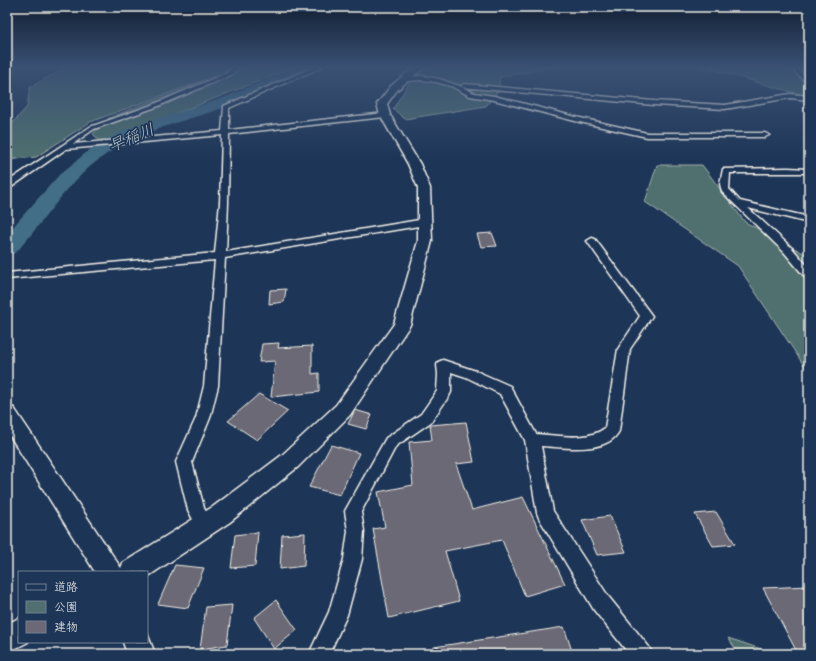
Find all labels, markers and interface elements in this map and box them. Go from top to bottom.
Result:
water label: 早稲川 [105,118,159,159]
legend [18,571,148,643]
text: 道路 [54,579,78,597]
text: 公園 [54,599,78,617]
text: 建物 [54,619,78,637]

